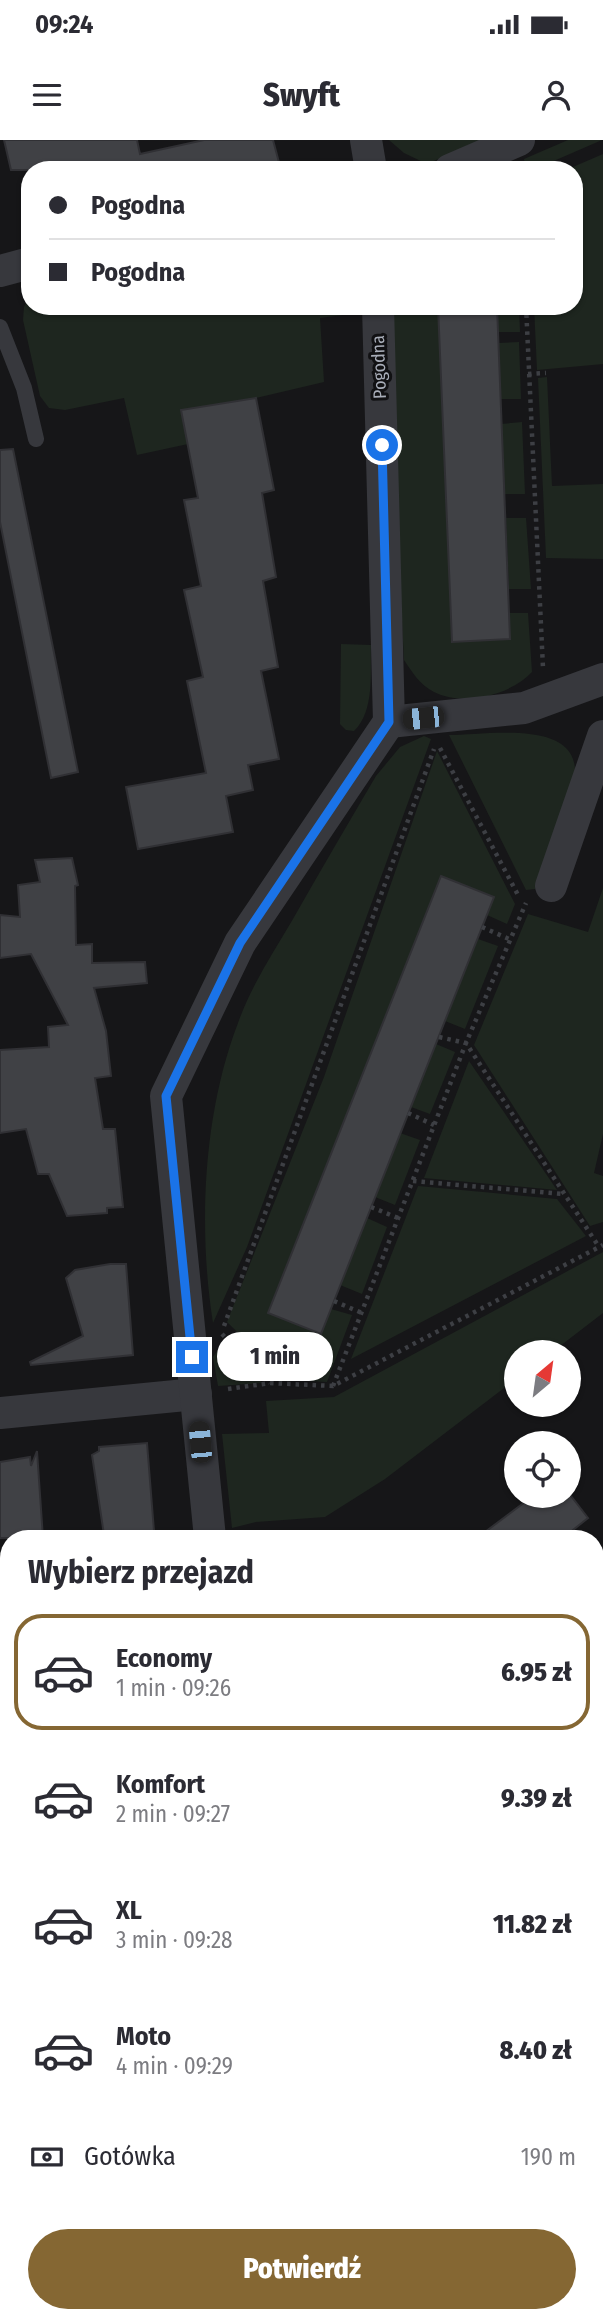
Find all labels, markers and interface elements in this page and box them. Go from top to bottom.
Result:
text: 09:24 [35,9,93,40]
icon: menu [28,76,66,114]
text: Swyft [263,76,340,114]
icon: person [537,76,575,114]
text: Pogodna [91,190,185,221]
text: Pogodna [91,257,185,288]
street label: Pogodna [367,334,391,399]
route start [366,429,398,461]
car [402,705,445,731]
callout: 1 min [216,1332,332,1382]
north arrow [504,1340,581,1418]
map controls [504,1340,581,1508]
route end [176,1341,208,1373]
text: 1 min [250,1342,300,1370]
car [188,1420,213,1464]
button: locate [504,1431,581,1508]
text: Wybierz przejazd [28,1553,254,1591]
icon: car [32,1641,95,1704]
text: Economy [116,1643,212,1674]
text: 6.95 zł [501,1657,572,1688]
text: 1 min · 09:26 [116,1674,231,1702]
icon: car [32,1767,95,1830]
text: Komfort [116,1769,205,1800]
text: 9.39 zł [501,1783,572,1814]
text: 2 min · 09:27 [116,1800,230,1828]
icon: car [32,1893,95,1956]
text: XL [116,1895,142,1926]
text: 11.82 zł [493,1909,572,1940]
text: 3 min · 09:28 [116,1926,233,1954]
icon: car [32,2019,95,2082]
text: Moto [116,2021,171,2052]
text: 8.40 zł [500,2035,572,2066]
text: 4 min · 09:29 [116,2052,233,2080]
icon: cash [28,2138,66,2176]
text: Gotówka [84,2141,176,2172]
text: 190 m [521,2143,576,2171]
button: Potwierdź [28,2229,576,2309]

